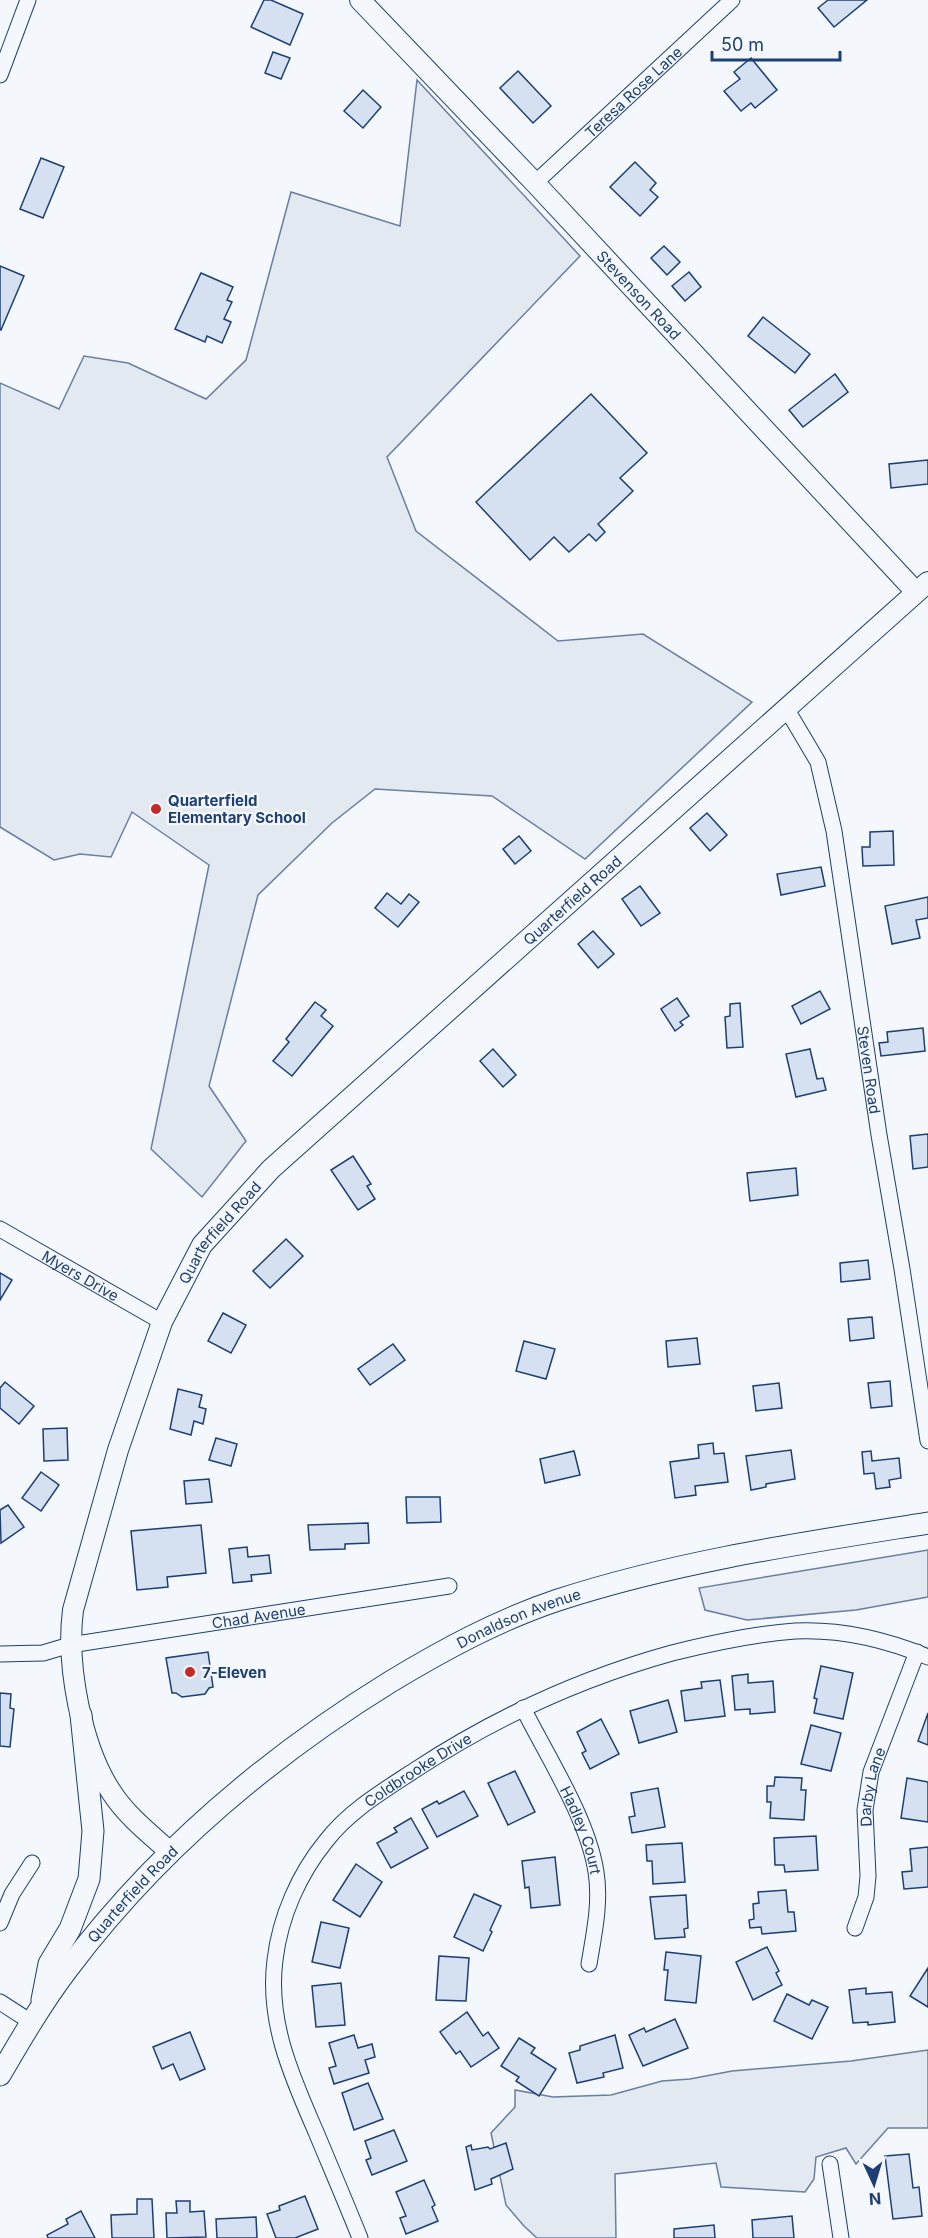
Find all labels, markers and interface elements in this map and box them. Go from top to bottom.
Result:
scale bar [712,24,840,62]
text: 50 m [721,34,764,55]
street label: Teresa Rose Lane [581,42,686,142]
street label: Stevenson Road [593,246,685,343]
place label: Quarterfield Elementary School [168,791,306,827]
marker: Quarterfield Elementary School [149,802,163,816]
street label: Quarterfield Road [519,851,625,949]
street label: Steven Road [853,1024,885,1115]
street label: Quarterfield Road [174,1177,265,1287]
street label: Myers Drive [39,1246,122,1305]
street label: Donaldson Avenue [453,1584,583,1652]
street label: Chad Avenue [210,1599,307,1632]
place label: 7-Eleven [202,1663,267,1682]
marker: 7-Eleven [183,1665,197,1679]
street label: Coldbrooke Drive [360,1728,475,1811]
street label: Darby Lane [855,1744,889,1827]
street label: Hadley Court [556,1783,606,1876]
street label: Quarterfield Road [83,1841,182,1946]
north arrow [844,2154,904,2214]
text: N [868,2189,882,2209]

